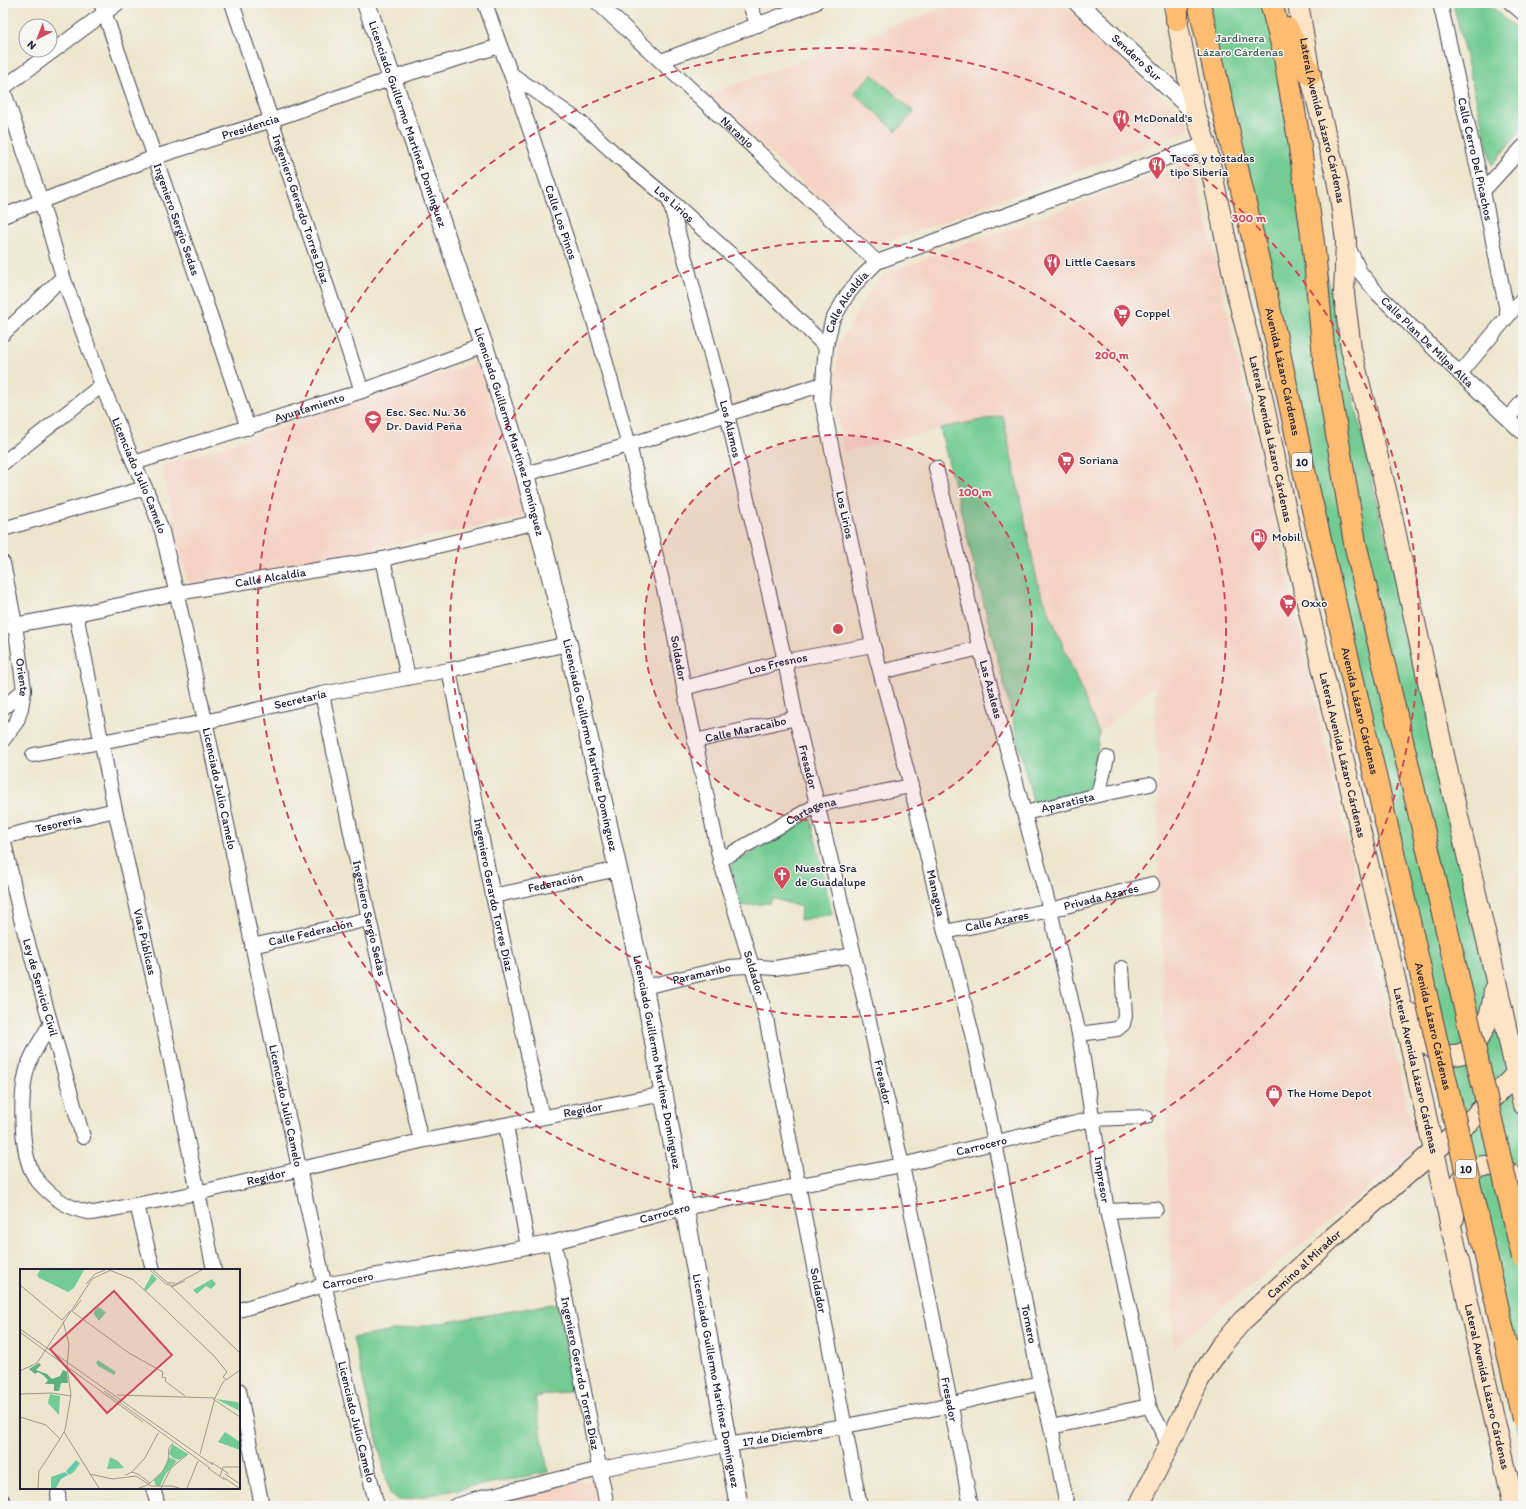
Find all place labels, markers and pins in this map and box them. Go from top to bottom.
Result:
restaurant icon: McDonald's [1111,108,1131,133]
place label: McDonald's [1134,111,1193,125]
place label: Tacos y tostadas tipo Siberia [1170,151,1255,179]
restaurant icon: Tacos y tostadas tipo Siberia [1147,155,1167,180]
restaurant icon: Little Caesars [1042,252,1062,277]
place label: Little Caesars [1065,255,1136,269]
supermarket icon: Coppel [1112,303,1132,328]
place label: Coppel [1135,306,1171,320]
place label: Esc. Sec. Nu. 36 Dr. David Peña [386,405,466,433]
school or university icon: Esc. Sec. Nu. 36 Dr. David Peña [363,409,383,434]
supermarket icon: Soriana [1056,450,1076,475]
place label: Soriana [1079,453,1119,467]
fuel station icon: Mobil [1249,527,1269,552]
place label: Mobil [1272,530,1301,544]
supermarket icon: Oxxo [1278,593,1298,618]
place label: Oxxo [1301,596,1327,610]
centre of rings [831,622,845,636]
place label: Nuestra Sra de Guadalupe [795,861,866,889]
church icon: Nuestra Sra de Guadalupe [772,865,792,890]
shop icon: The Home Depot [1264,1083,1284,1108]
place label: The Home Depot [1287,1086,1372,1100]

